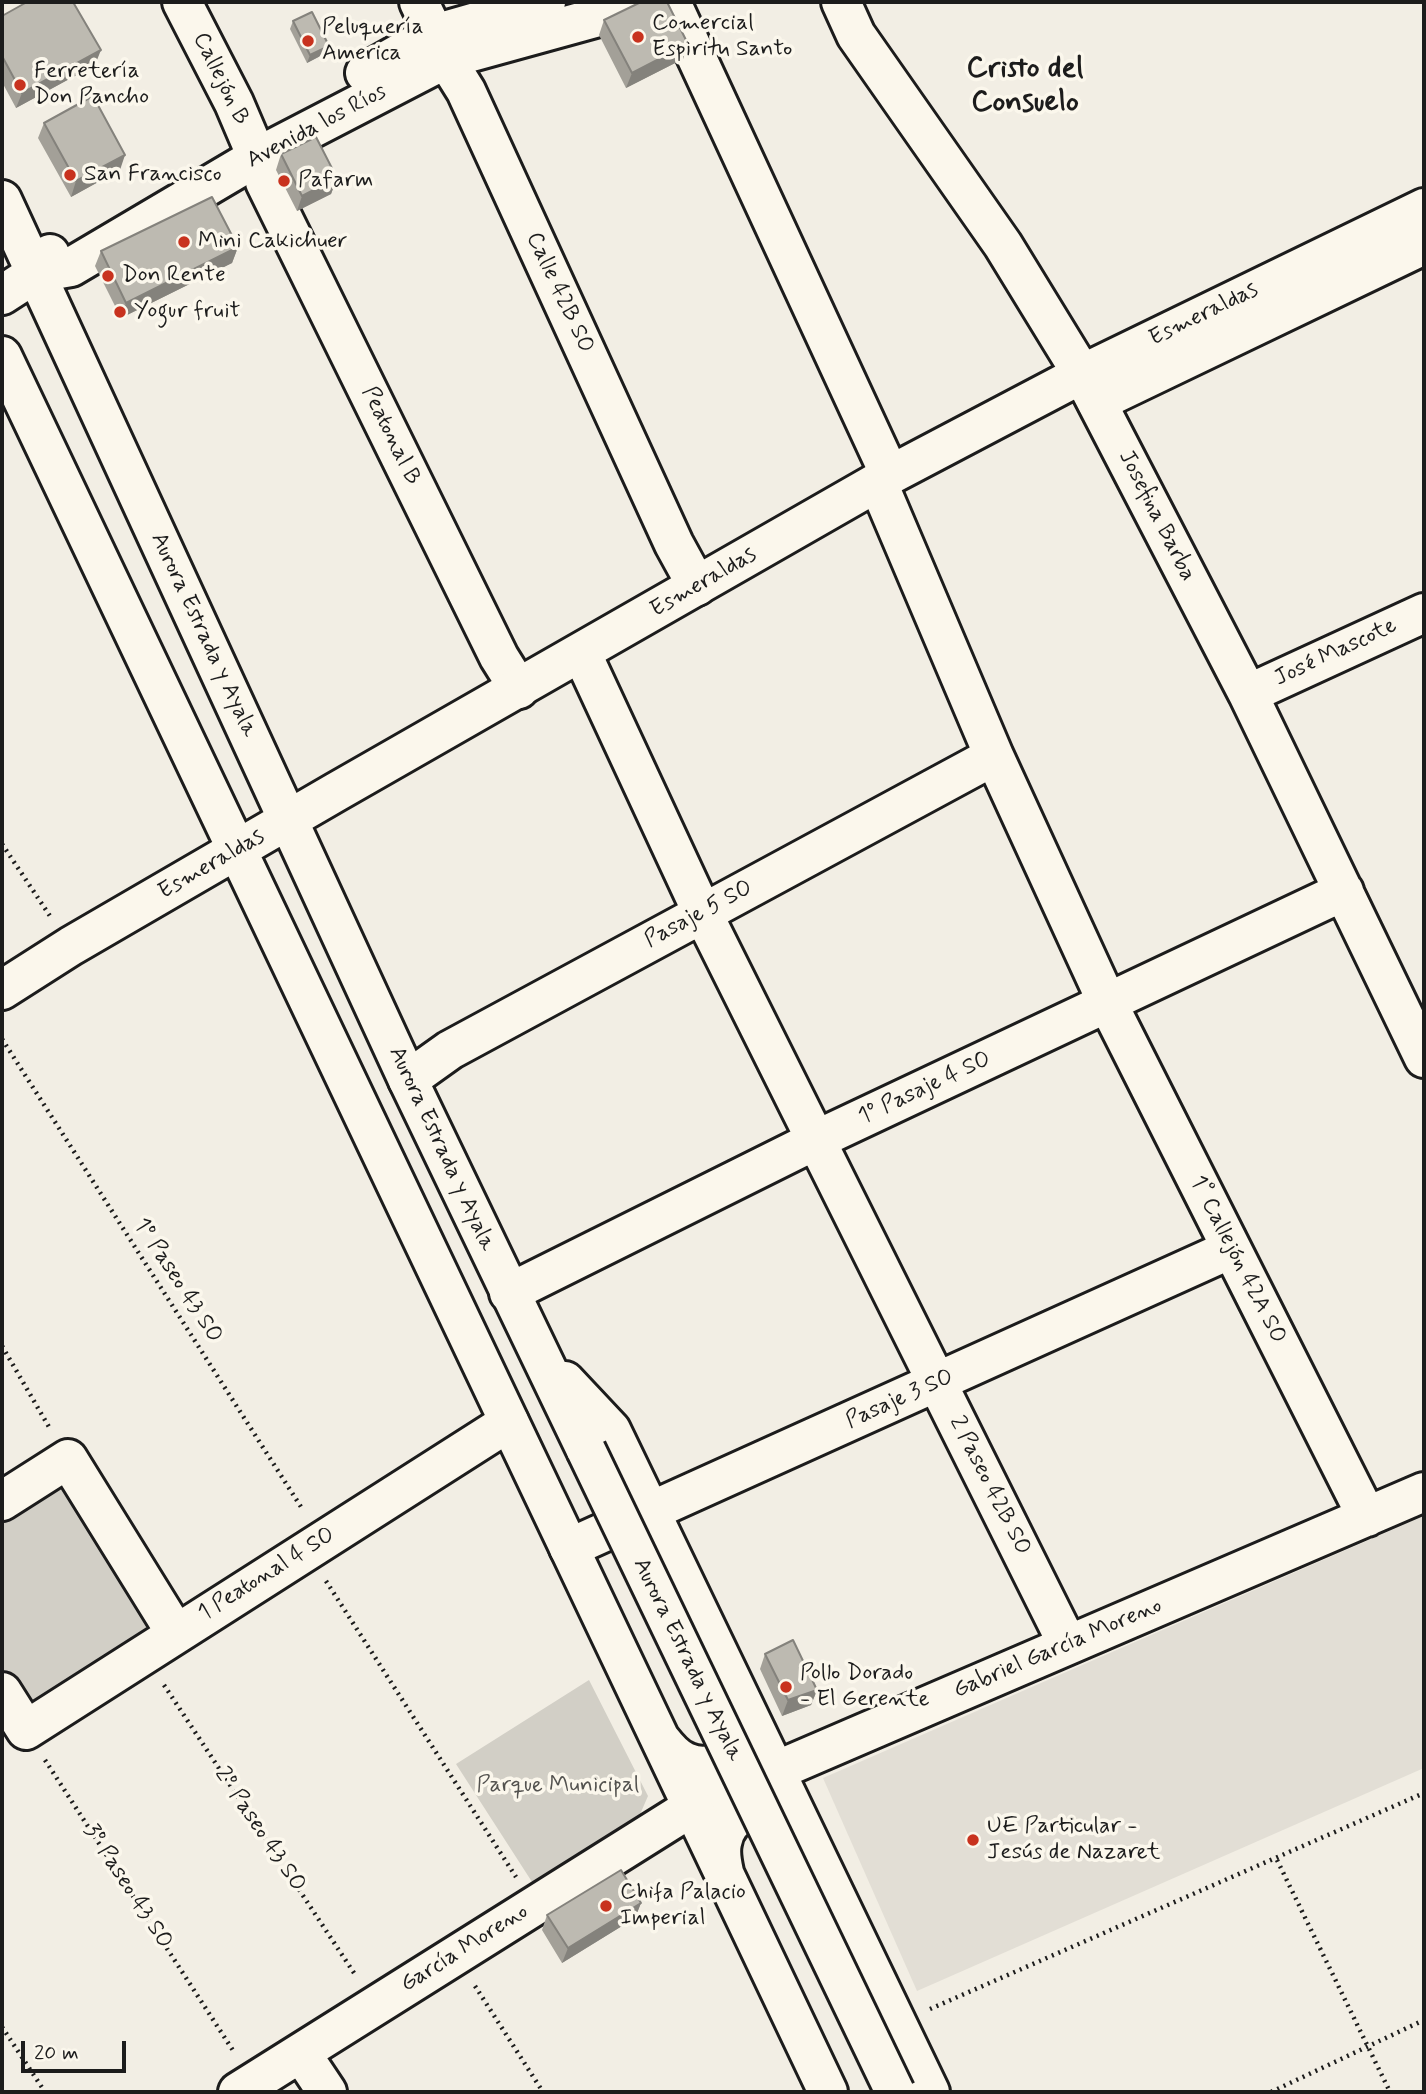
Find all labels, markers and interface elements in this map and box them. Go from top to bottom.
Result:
place label: Comercial Espiritu Santo [652,10,792,64]
place label: Peluquería America [322,14,423,68]
street label: Callejón B [186,28,254,130]
marker: Comercial Espiritu Santo [630,29,646,45]
marker: Peluquería America [300,33,316,49]
district label: Cristo del Consuelo [966,52,1084,122]
place label: Ferretería Don Pancho [34,58,149,112]
marker: Ferretería Don Pancho [12,77,28,93]
street label: Avenida los Ríos [243,79,391,175]
place label: San Francisco [84,161,222,189]
marker: San Francisco [62,167,78,183]
place label: Pafarm [298,167,373,195]
marker: Pafarm [276,173,292,189]
place label: Mini Cakichuer [198,228,347,256]
street label: Calle 42B SO [519,228,599,358]
marker: Mini Cakichuer [176,234,192,250]
place label: Don Rente [122,262,225,290]
marker: Don Rente [100,268,116,284]
street label: Esmeraldas [1145,277,1263,353]
place label: Yogur fruit [134,298,240,326]
marker: Yogur fruit [112,304,128,320]
street label: Peatonal B [354,382,426,490]
street label: Josefina Barba [1111,446,1201,586]
street label: Aurora Estrada y Ayala [144,529,262,741]
street label: Esmeraldas [646,542,762,624]
street label: José Mascote [1270,613,1402,693]
street label: Esmeraldas [154,824,270,906]
street label: Pasaje 5 SO [640,875,758,955]
street label: Aurora Estrada y Ayala [382,1043,500,1255]
street label: 1º Pasaje 4 SO [854,1046,996,1132]
street label: 1° Callejón 42A SO [1183,1171,1291,1349]
street label: 1º Paseo 43 SO [126,1213,228,1349]
street label: Pasaje 3 SO [842,1364,958,1436]
street label: 2 Paseo 42B SO [942,1412,1036,1560]
street label: 1 Peatonal 4 SO [194,1522,340,1628]
street label: Aurora Estrada y Ayala [626,1554,748,1766]
street label: Gabriel García Moreno [950,1593,1166,1705]
place label: Pollo Dorado - El Gerente [800,1660,929,1714]
marker: Pollo Dorado - El Gerente [778,1679,794,1695]
street label: 2º Paseo 43 SO [207,1762,311,1898]
park label: Parque Municipal [477,1772,639,1800]
place label: UE Particular - Jesús de Nazaret [987,1813,1160,1867]
street label: 3º Paseo 43 SO [76,1819,178,1955]
marker: UE Particular - Jesús de Nazaret [965,1832,981,1848]
place label: Chifa Palacio Imperial [620,1879,746,1933]
marker: Chifa Palacio Imperial [598,1898,614,1914]
street label: García Moreno [396,1899,534,1999]
scale bar [24,2028,130,2072]
text: 20 m [34,2039,79,2067]

